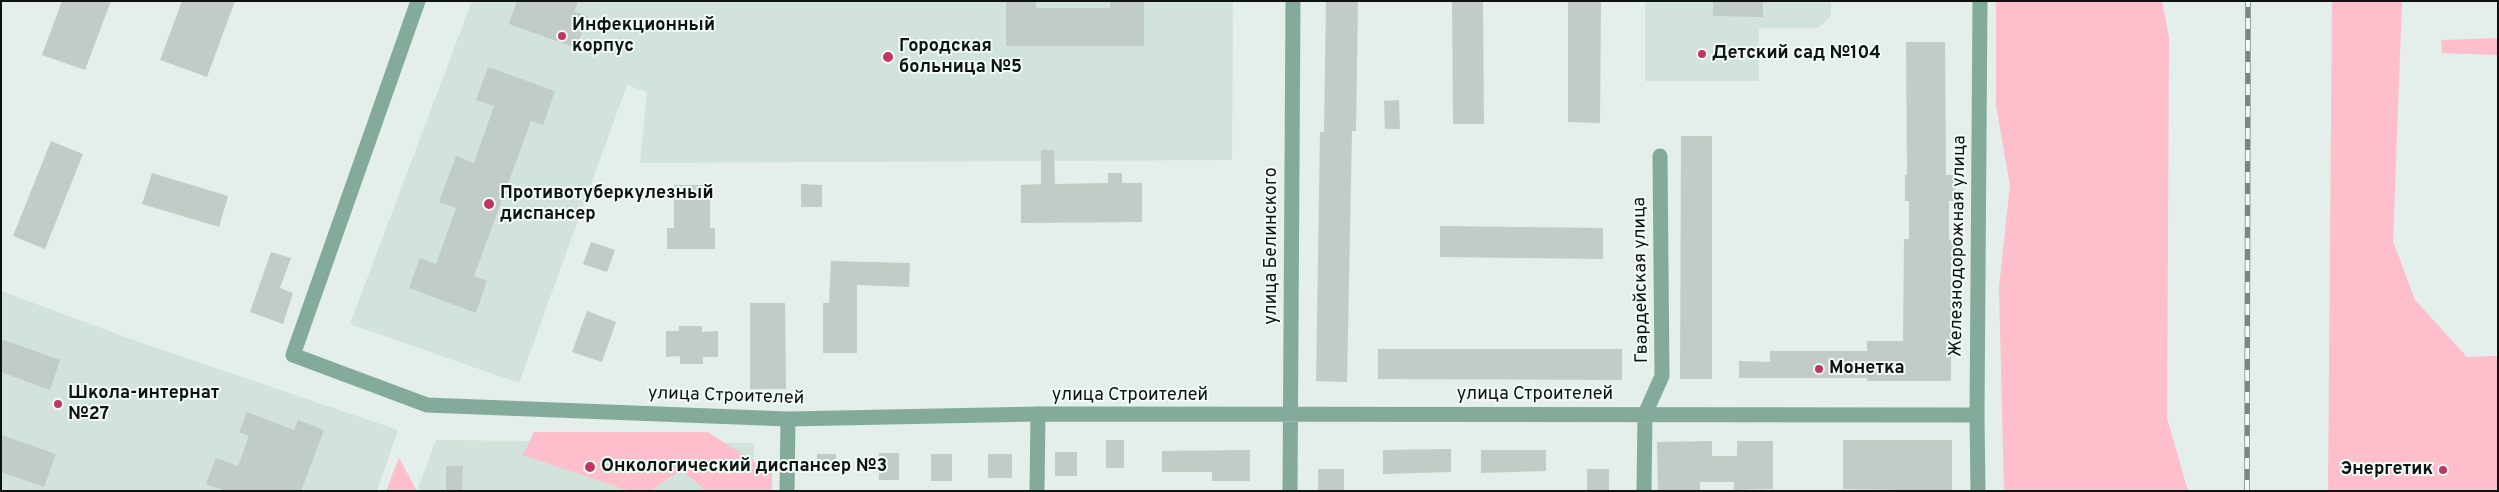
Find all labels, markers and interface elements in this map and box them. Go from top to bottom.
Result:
place label: Инфекционный корпус [572,15,715,58]
marker: Инфекционный корпус [556,30,568,42]
place label: Городская больница №5 [899,36,1022,78]
place label: Детский сад №104 [1712,43,1881,65]
marker: Детский сад №104 [1696,48,1708,60]
marker: Городская больница №5 [881,50,895,64]
street label: Железнодорожная улица [1946,135,1972,357]
street label: улица Белинского [1261,167,1283,325]
place label: Противотуберкулезный диспансер [500,183,714,225]
marker: Противотуберкулезный диспансер [482,197,496,211]
street label: Гвардейская улица [1630,197,1654,363]
place label: Монетка [1829,358,1905,380]
marker: Монетка [1813,363,1825,375]
place label: Школа-интернат №27 [68,383,219,426]
street label: улица Строителей [647,383,805,411]
street label: улица Строителей [1457,384,1613,406]
street label: улица Строителей [1052,385,1208,407]
marker: Школа-интернат №27 [52,398,64,410]
place label: Онкологический диспансер №3 [601,456,887,478]
place label: Энергетик [2341,459,2433,481]
marker: Онкологический диспансер №3 [583,460,597,474]
marker: Энергетик [2437,464,2449,476]

